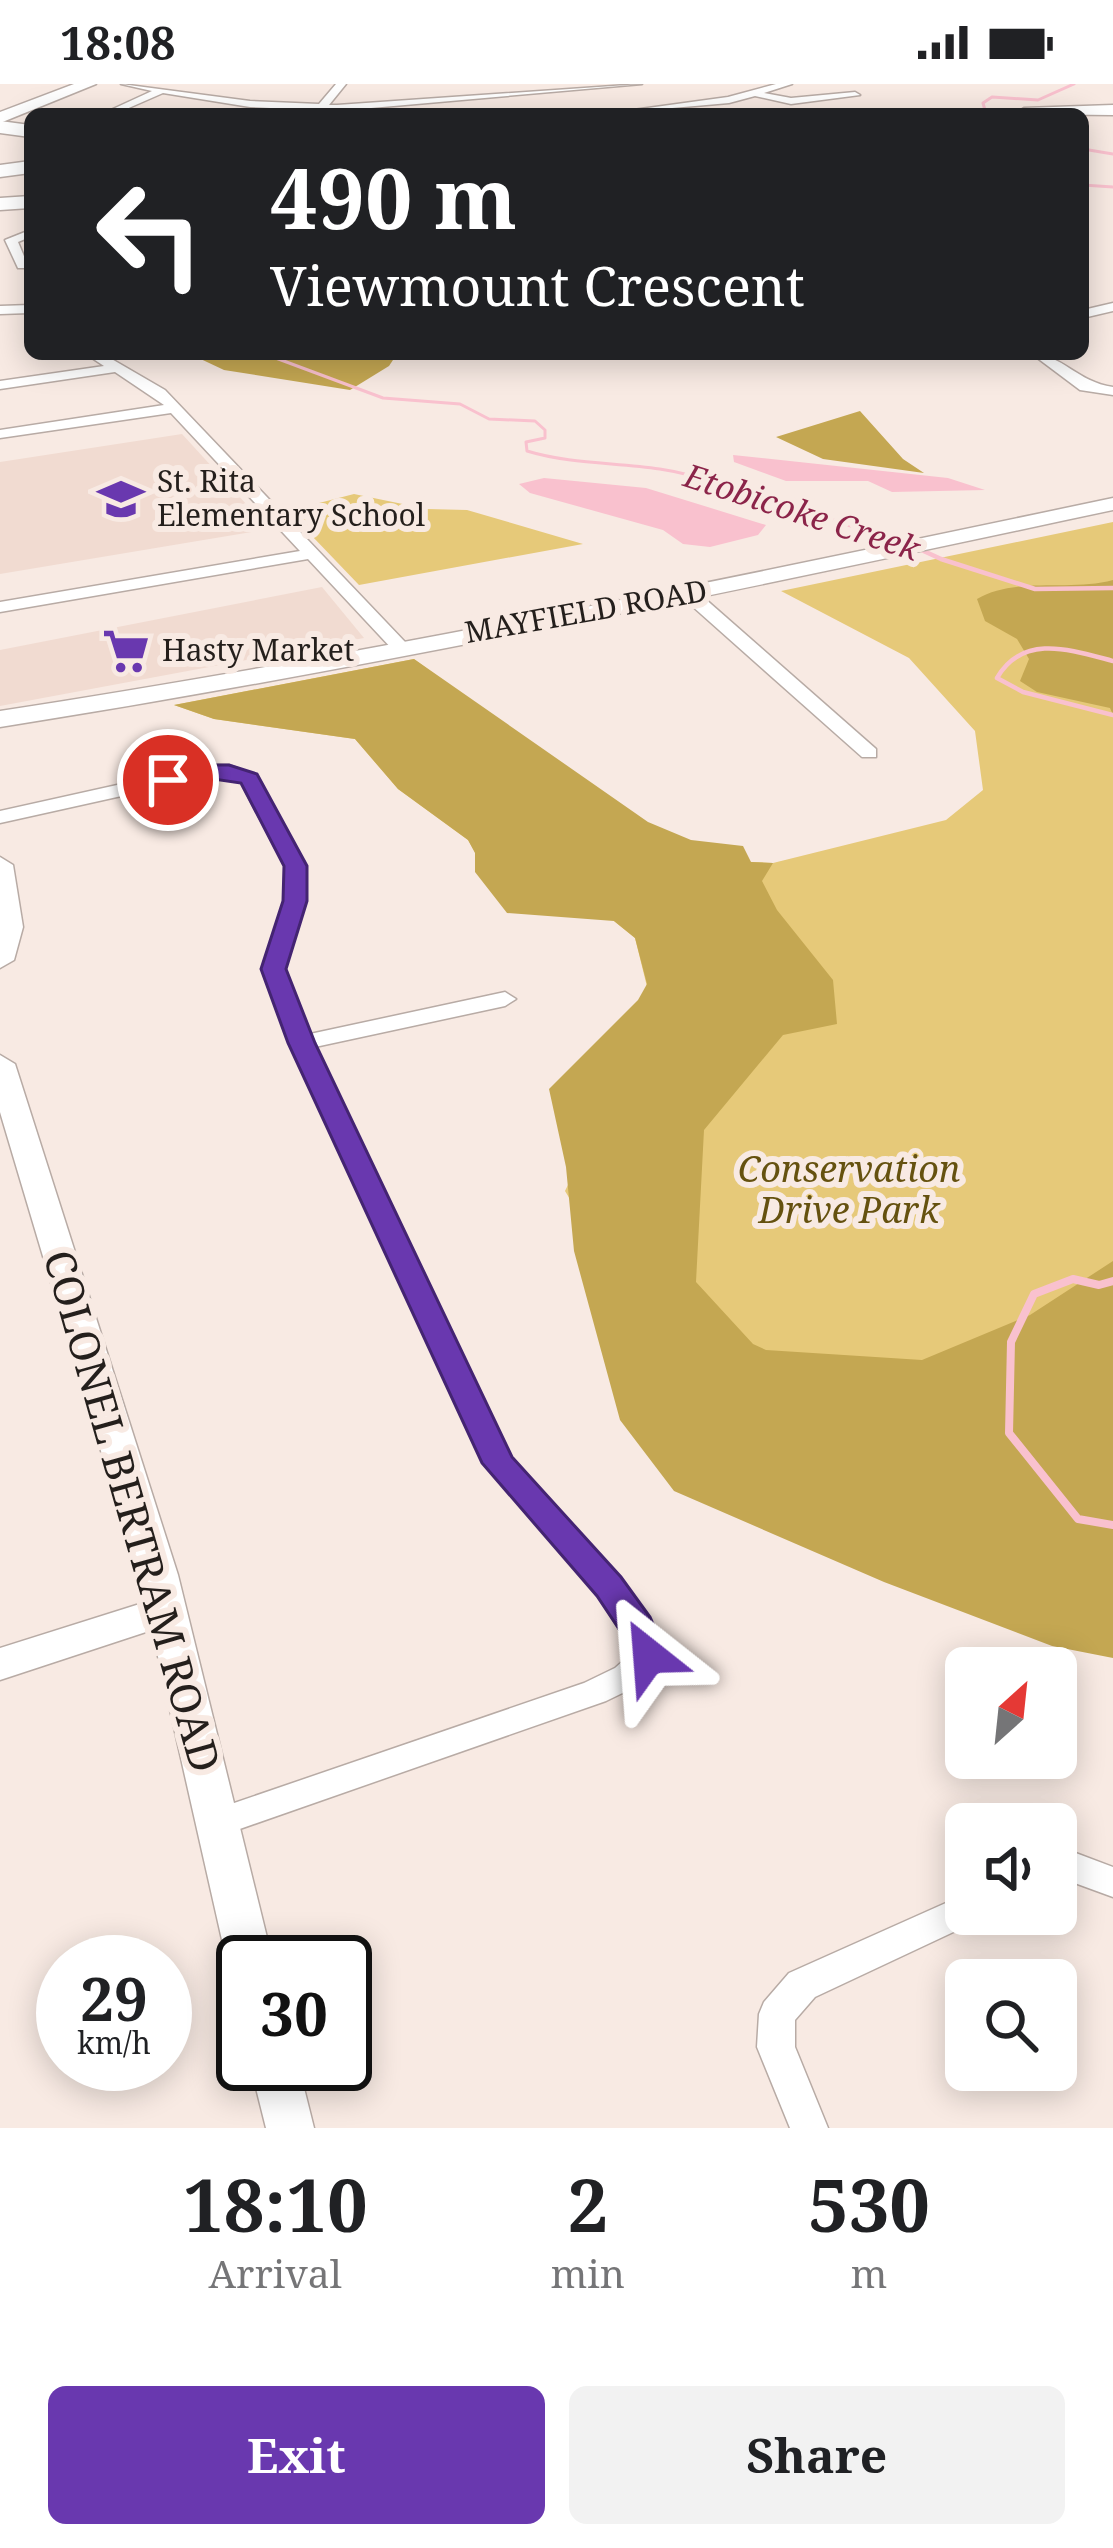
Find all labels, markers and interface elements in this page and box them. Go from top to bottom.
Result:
text: 18:08 [60,12,175,73]
text: 490 m [270,139,517,254]
icon: left [72,156,228,312]
text: Viewmount Crescent [270,248,805,322]
water label: Etobicoke Creek [678,452,927,571]
place label: St. Rita Elementary School [157,460,425,535]
school or university icon: St. Rita Elementary School [96,474,146,524]
street label: MAYFIELD ROAD [461,569,710,652]
supermarket icon: Hasty Market [101,626,151,676]
place label: Hasty Market [162,629,354,670]
pin [117,729,219,831]
icon: arrive [135,747,201,813]
park label: Conservation Drive Park [738,1144,960,1234]
street label: COLONEL BERTRAM ROAD [32,1243,235,1778]
position arrow [586,1593,712,1719]
north arrow [945,1647,1077,1779]
map controls [945,1647,1077,2091]
button: sound [945,1803,1077,1935]
speed limit sign: 30 [216,1935,372,2091]
text: 29 [80,1957,148,2039]
button: search [945,1959,1077,2091]
text: km/h [77,2022,151,2063]
text: 18:10 [183,2155,368,2253]
text: 2 [567,2155,608,2253]
text: 530 [808,2155,930,2253]
text: Arrival [209,2246,342,2299]
text: min [551,2246,625,2299]
text: m [851,2246,887,2299]
button: Exit [48,2386,545,2524]
button: Share [569,2386,1065,2524]

